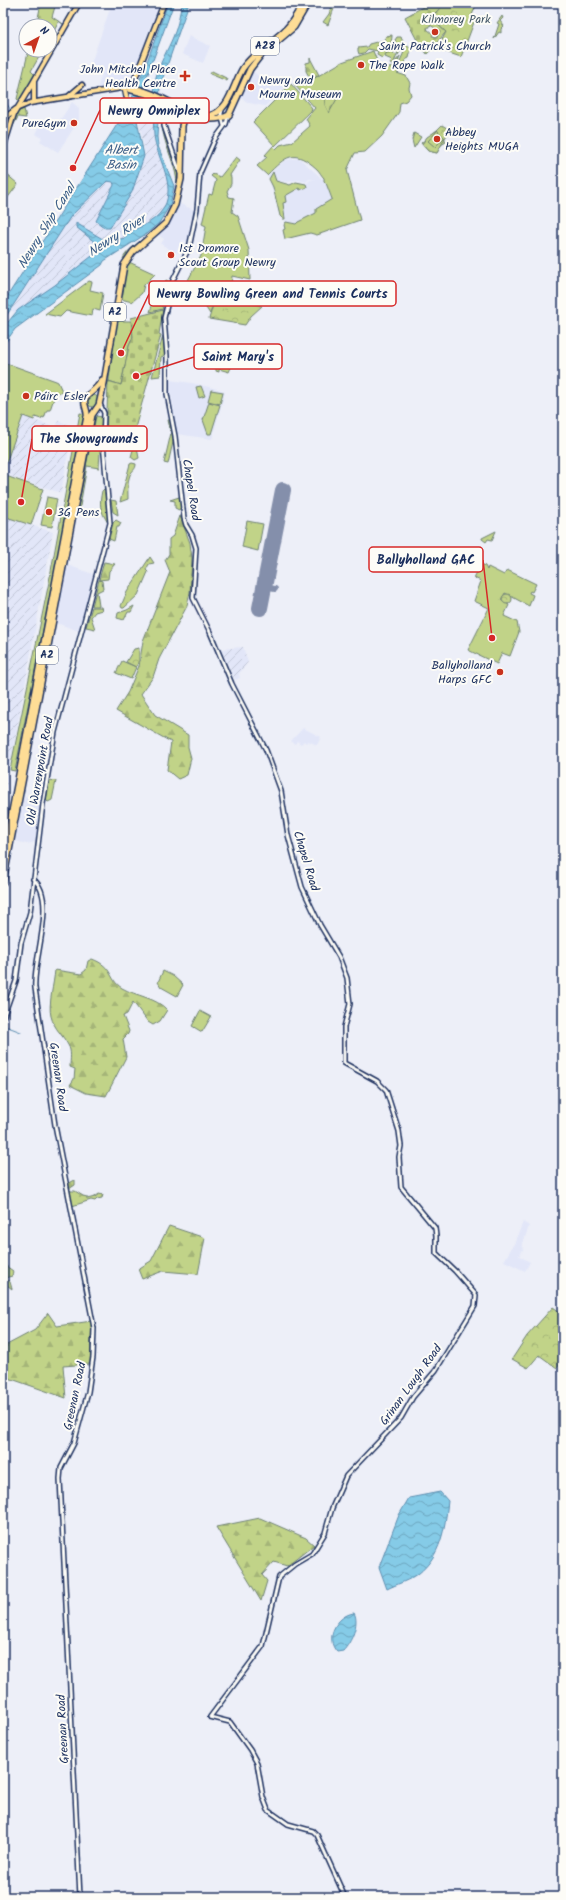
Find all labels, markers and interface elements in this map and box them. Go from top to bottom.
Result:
park label: Kilmorey Park [421,10,491,29]
north arrow [18,18,58,58]
text: N [35,22,52,40]
marker: Saint Patrick's Church [430,27,440,37]
road number: A28 [251,37,279,55]
place label: Saint Patrick's Church [379,37,491,56]
place label: The Rope Walk [369,56,444,75]
place label: John Mitchel Place Health Centre [80,60,177,93]
marker: The Rope Walk [356,60,366,70]
marker: John Mitchel Place Health Centre [179,70,191,82]
place label: Newry and Mourne Museum [259,71,342,104]
marker: Newry and Mourne Museum [246,82,256,92]
callout: Newry Omniplex [100,98,209,123]
text: Newry Omniplex [108,101,201,122]
place label: PureGym [22,114,66,133]
marker: PureGym [69,118,79,128]
place label: Abbey Heights MUGA [445,123,519,156]
marker: Abbey Heights MUGA [432,134,442,144]
water label: Albert Basin [104,140,140,176]
water label: Newry Ship Canal [12,177,83,273]
water label: Newry River [84,208,152,263]
place label: 1st Dromore Scout Group Newry [179,239,276,272]
marker: 1st Dromore Scout Group Newry [166,250,176,260]
callout: Newry Bowling Green and Tennis Courts [149,281,396,306]
text: Newry Bowling Green and Tennis Courts [156,284,388,305]
road number: A2 [104,303,126,321]
callout: Saint Mary's [194,344,282,369]
text: Saint Mary's [202,347,274,368]
place label: Páirc Esler [34,387,89,406]
marker: Páirc Esler [21,391,31,401]
callout: The Showgrounds [32,426,147,451]
text: The Showgrounds [40,429,138,450]
street label: Chapel Road [177,458,205,523]
place label: 3G Pens [57,503,99,522]
marker: 3G Pens [44,507,54,517]
callout: Ballyholland GAC [369,547,483,572]
text: Ballyholland GAC [377,550,475,571]
road number: A2 [36,646,58,664]
place label: Ballyholland Harps GFC [431,656,493,689]
marker: Ballyholland Harps GFC [495,667,505,677]
street label: Old Warrenpoint Road [21,714,59,827]
street label: Chapel Road [288,828,324,894]
street label: Greenan Road [44,1041,72,1114]
street label: Grinan Lough Road [375,1340,448,1429]
street label: Greenan Road [58,1359,92,1432]
street label: Greenan Road [52,1693,74,1764]

